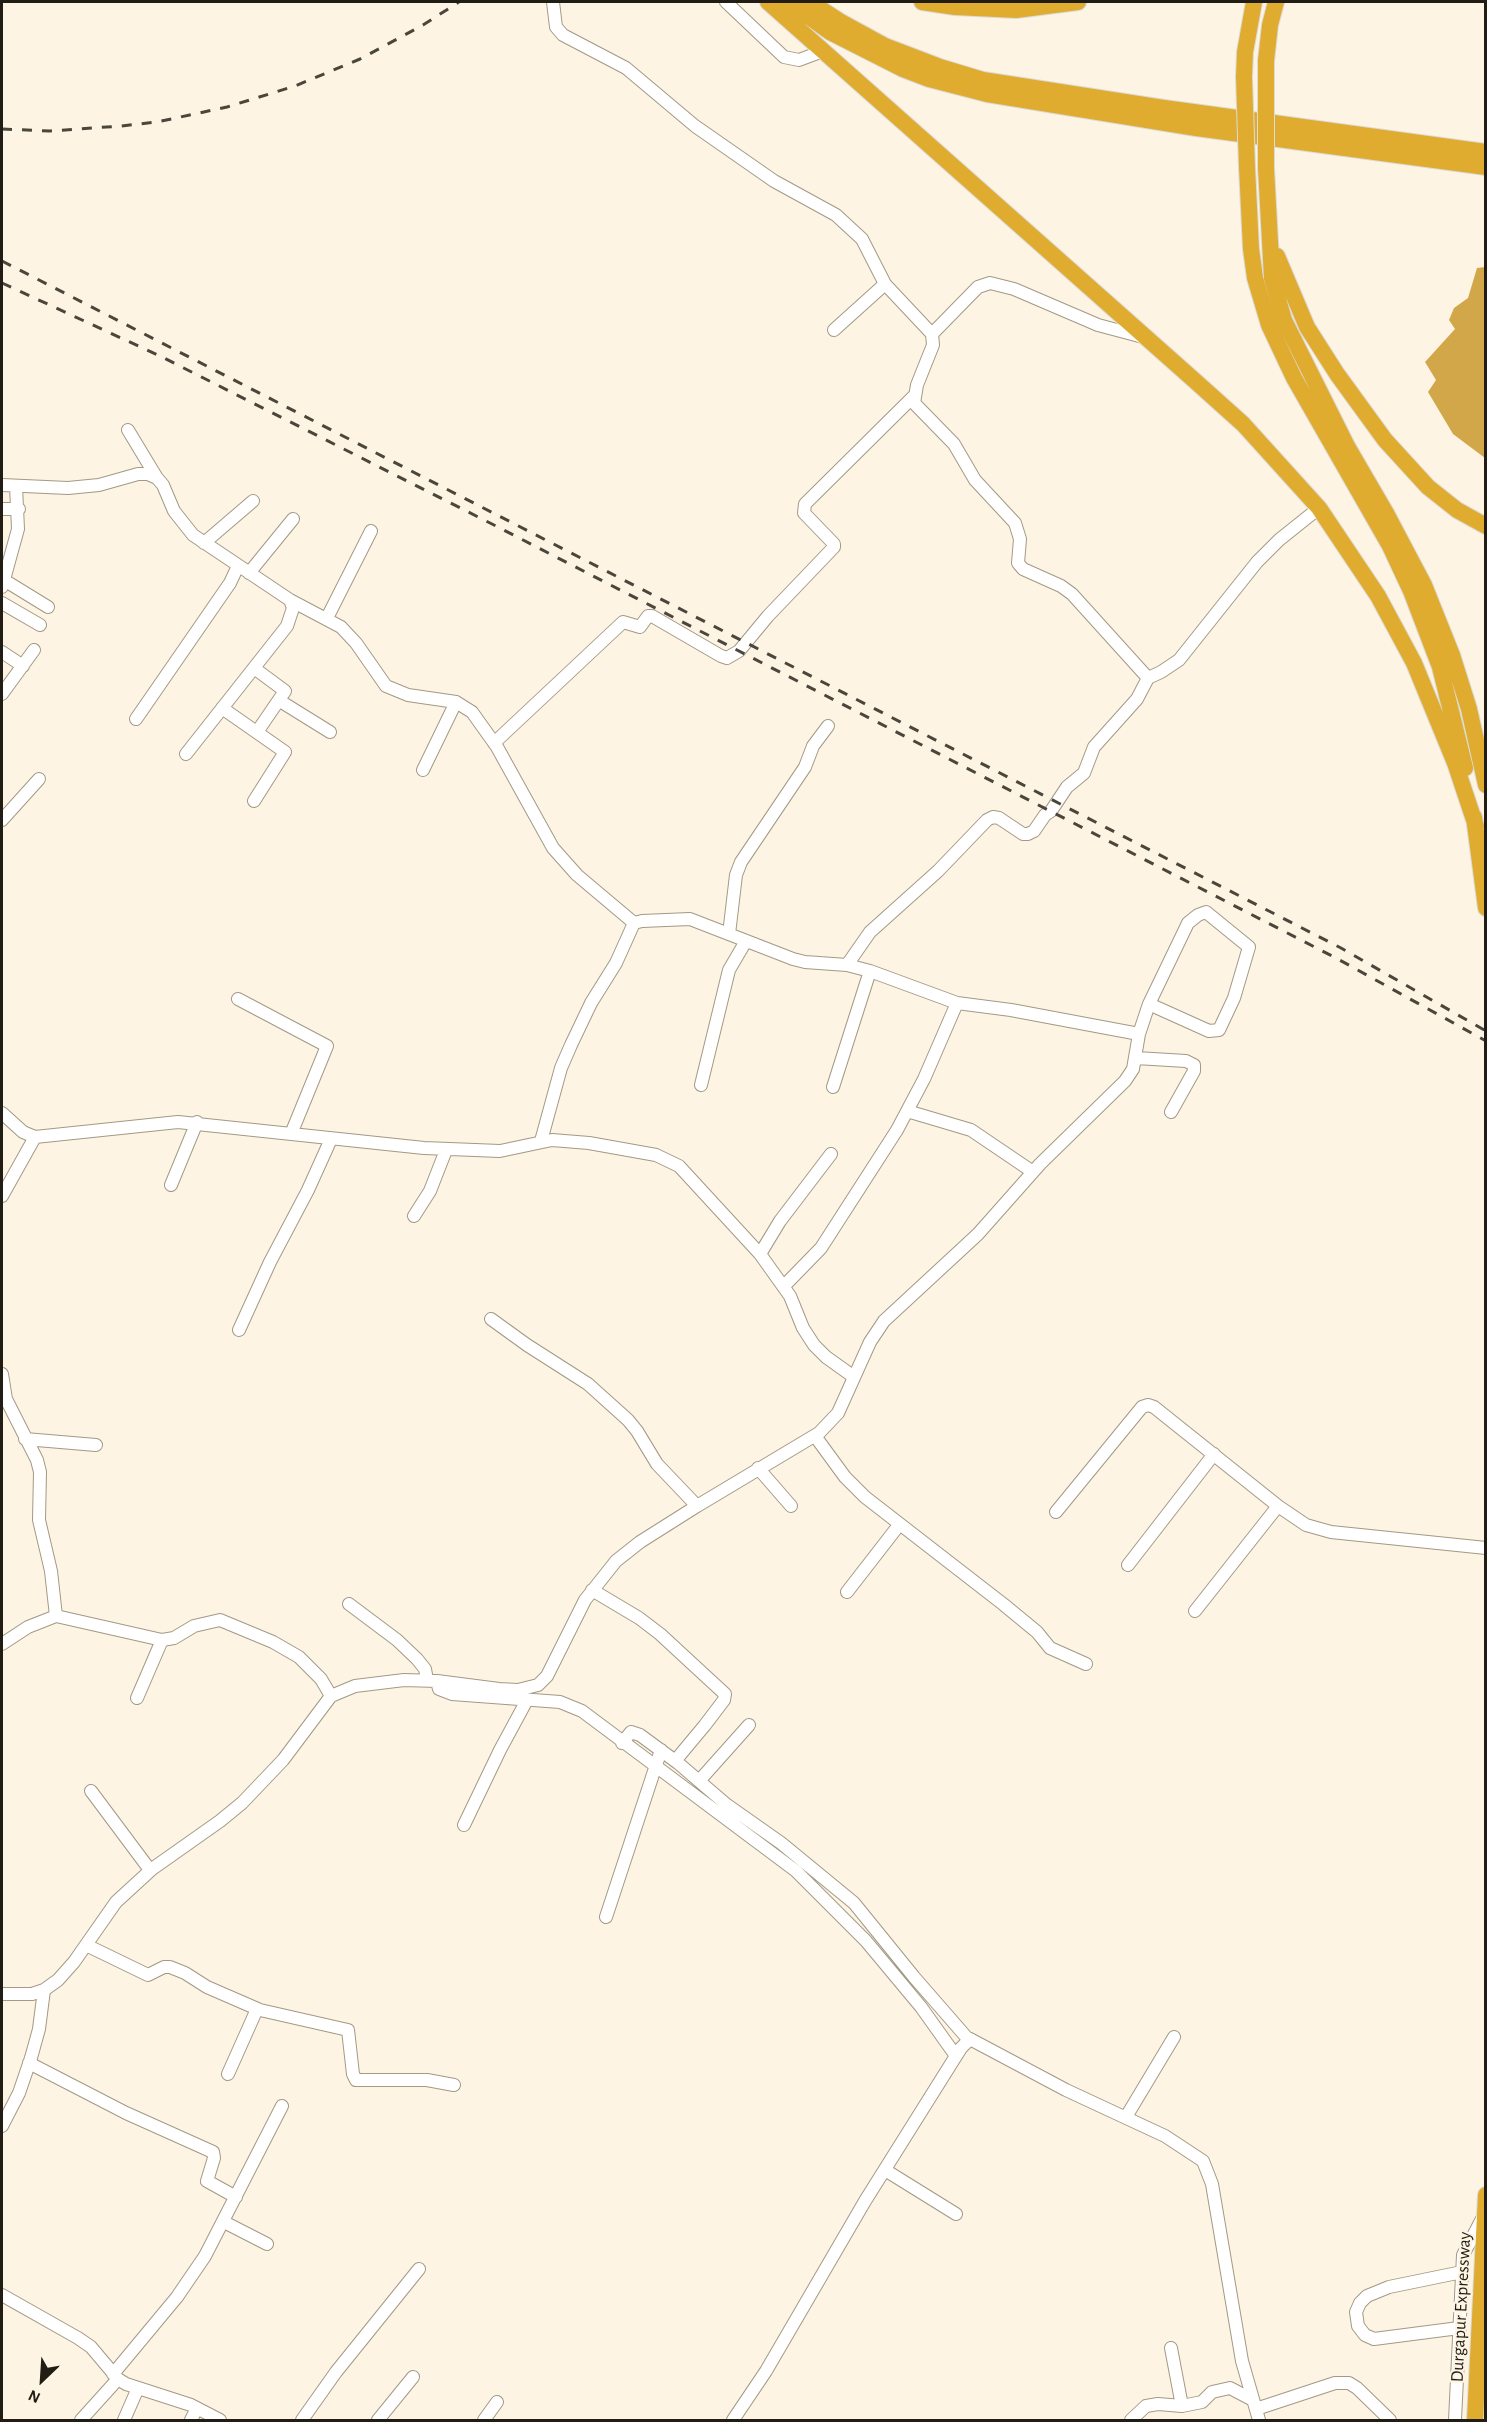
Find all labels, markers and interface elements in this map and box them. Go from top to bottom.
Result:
street label: Durgapur Expressway [1446,2231,1476,2383]
north arrow [12,2350,72,2410]
text: N [26,2387,43,2406]

